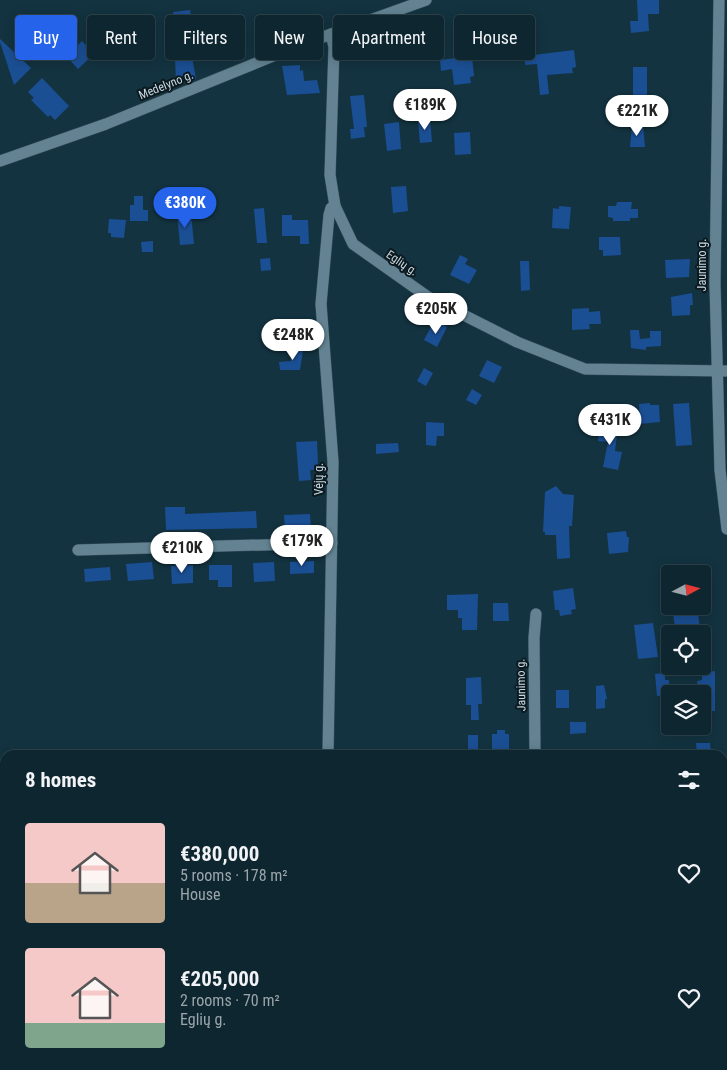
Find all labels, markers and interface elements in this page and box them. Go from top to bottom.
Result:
chip: Buy [15,15,77,60]
chip: Rent [87,15,155,60]
chip: Filters [165,15,245,60]
chip: New [255,15,323,60]
chip: Apartment [333,15,444,60]
chip: House [454,15,535,60]
street label: Medelyno g. [137,68,195,102]
pin: €189K [390,88,460,131]
pin: €221K [602,94,672,137]
text: €189K [404,95,446,114]
text: €221K [616,101,658,120]
pin: €380K [150,186,220,229]
text: €380K [164,193,206,212]
street label: Jaunimo g. [695,239,709,291]
street label: Eglių g. [384,247,420,279]
pin: €205K [401,292,471,335]
text: €205K [415,299,457,318]
pin: €248K [258,318,328,361]
text: €248K [272,325,314,344]
pin: €431K [575,404,645,446]
text: €431K [589,410,631,429]
street label: Vėjų g. [312,463,326,495]
pin: €179K [267,524,337,567]
text: €179K [281,531,323,550]
pin: €210K [147,532,217,574]
text: €210K [161,538,203,557]
north arrow [661,565,711,615]
map controls [661,565,711,735]
button: locate [661,625,711,675]
street label: Jaunimo g. [514,658,528,712]
button: layers [661,685,711,735]
icon: filters [675,766,703,794]
text: 8 homes [25,768,96,792]
text: €380,000 [180,842,259,866]
icon: home [65,843,125,903]
icon: heart [675,859,703,887]
text: 5 rooms · 178 m² [180,866,288,885]
text: House [180,885,220,904]
text: €205,000 [180,967,259,991]
icon: home [65,968,125,1028]
icon: heart [675,984,703,1012]
text: 2 rooms · 70 m² [180,991,280,1010]
text: Eglių g. [180,1010,227,1029]

